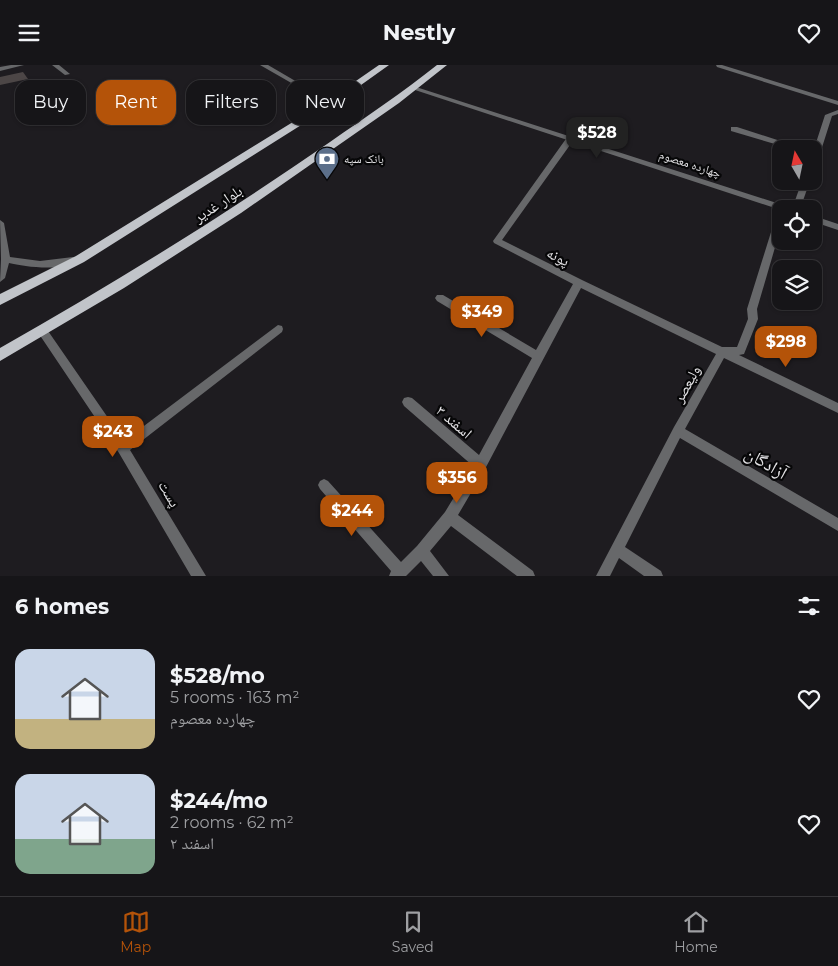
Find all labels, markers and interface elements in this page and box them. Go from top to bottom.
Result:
icon: menu [15,19,43,47]
text: Nestly [383,19,455,46]
icon: heart [795,19,823,47]
chip: Buy [15,80,86,125]
chip: Rent [96,80,176,125]
chip: Filters [186,80,276,125]
chip: New [286,80,364,125]
pin: $528 [567,117,627,159]
text: $528 [577,123,617,142]
north arrow [772,140,822,190]
map controls [772,140,822,310]
bank icon: بانک سپه [314,146,340,180]
street label: چهارده معصوم [657,146,723,182]
place label: بانک سپه [344,151,384,166]
street label: بلوار غدیر [189,181,246,227]
button: locate [772,200,822,250]
street label: پونه [544,243,573,270]
button: layers [772,260,822,310]
pin: $349 [452,295,512,338]
text: $349 [462,302,502,321]
pin: $298 [756,325,816,368]
text: $298 [766,332,806,351]
street label: ولیعصر [668,362,704,407]
street label: اسفند ۳ [432,401,476,442]
pin: $243 [83,415,143,458]
text: $243 [93,422,133,441]
street label: آزادگان [741,442,792,484]
pin: $356 [427,461,487,504]
text: $356 [437,468,477,487]
street label: پست [154,477,185,510]
pin: $244 [322,495,382,537]
text: $244 [331,501,373,520]
icon: filters [795,592,823,620]
text: 6 homes [15,594,109,619]
text: $528/mo [170,663,265,688]
icon: home [55,669,115,729]
icon: heart [795,685,823,713]
text: 5 rooms · 163 m² [170,688,299,707]
text: چهارده معصوم [170,709,256,728]
text: $244/mo [170,788,268,813]
icon: home [55,794,115,854]
icon: heart [795,810,823,838]
text: 2 rooms · 62 m² [170,813,294,832]
text: اسفند ۲ [170,834,214,853]
tab: Map [120,908,151,956]
tab: Saved [392,908,434,956]
tab: Home [674,908,718,956]

